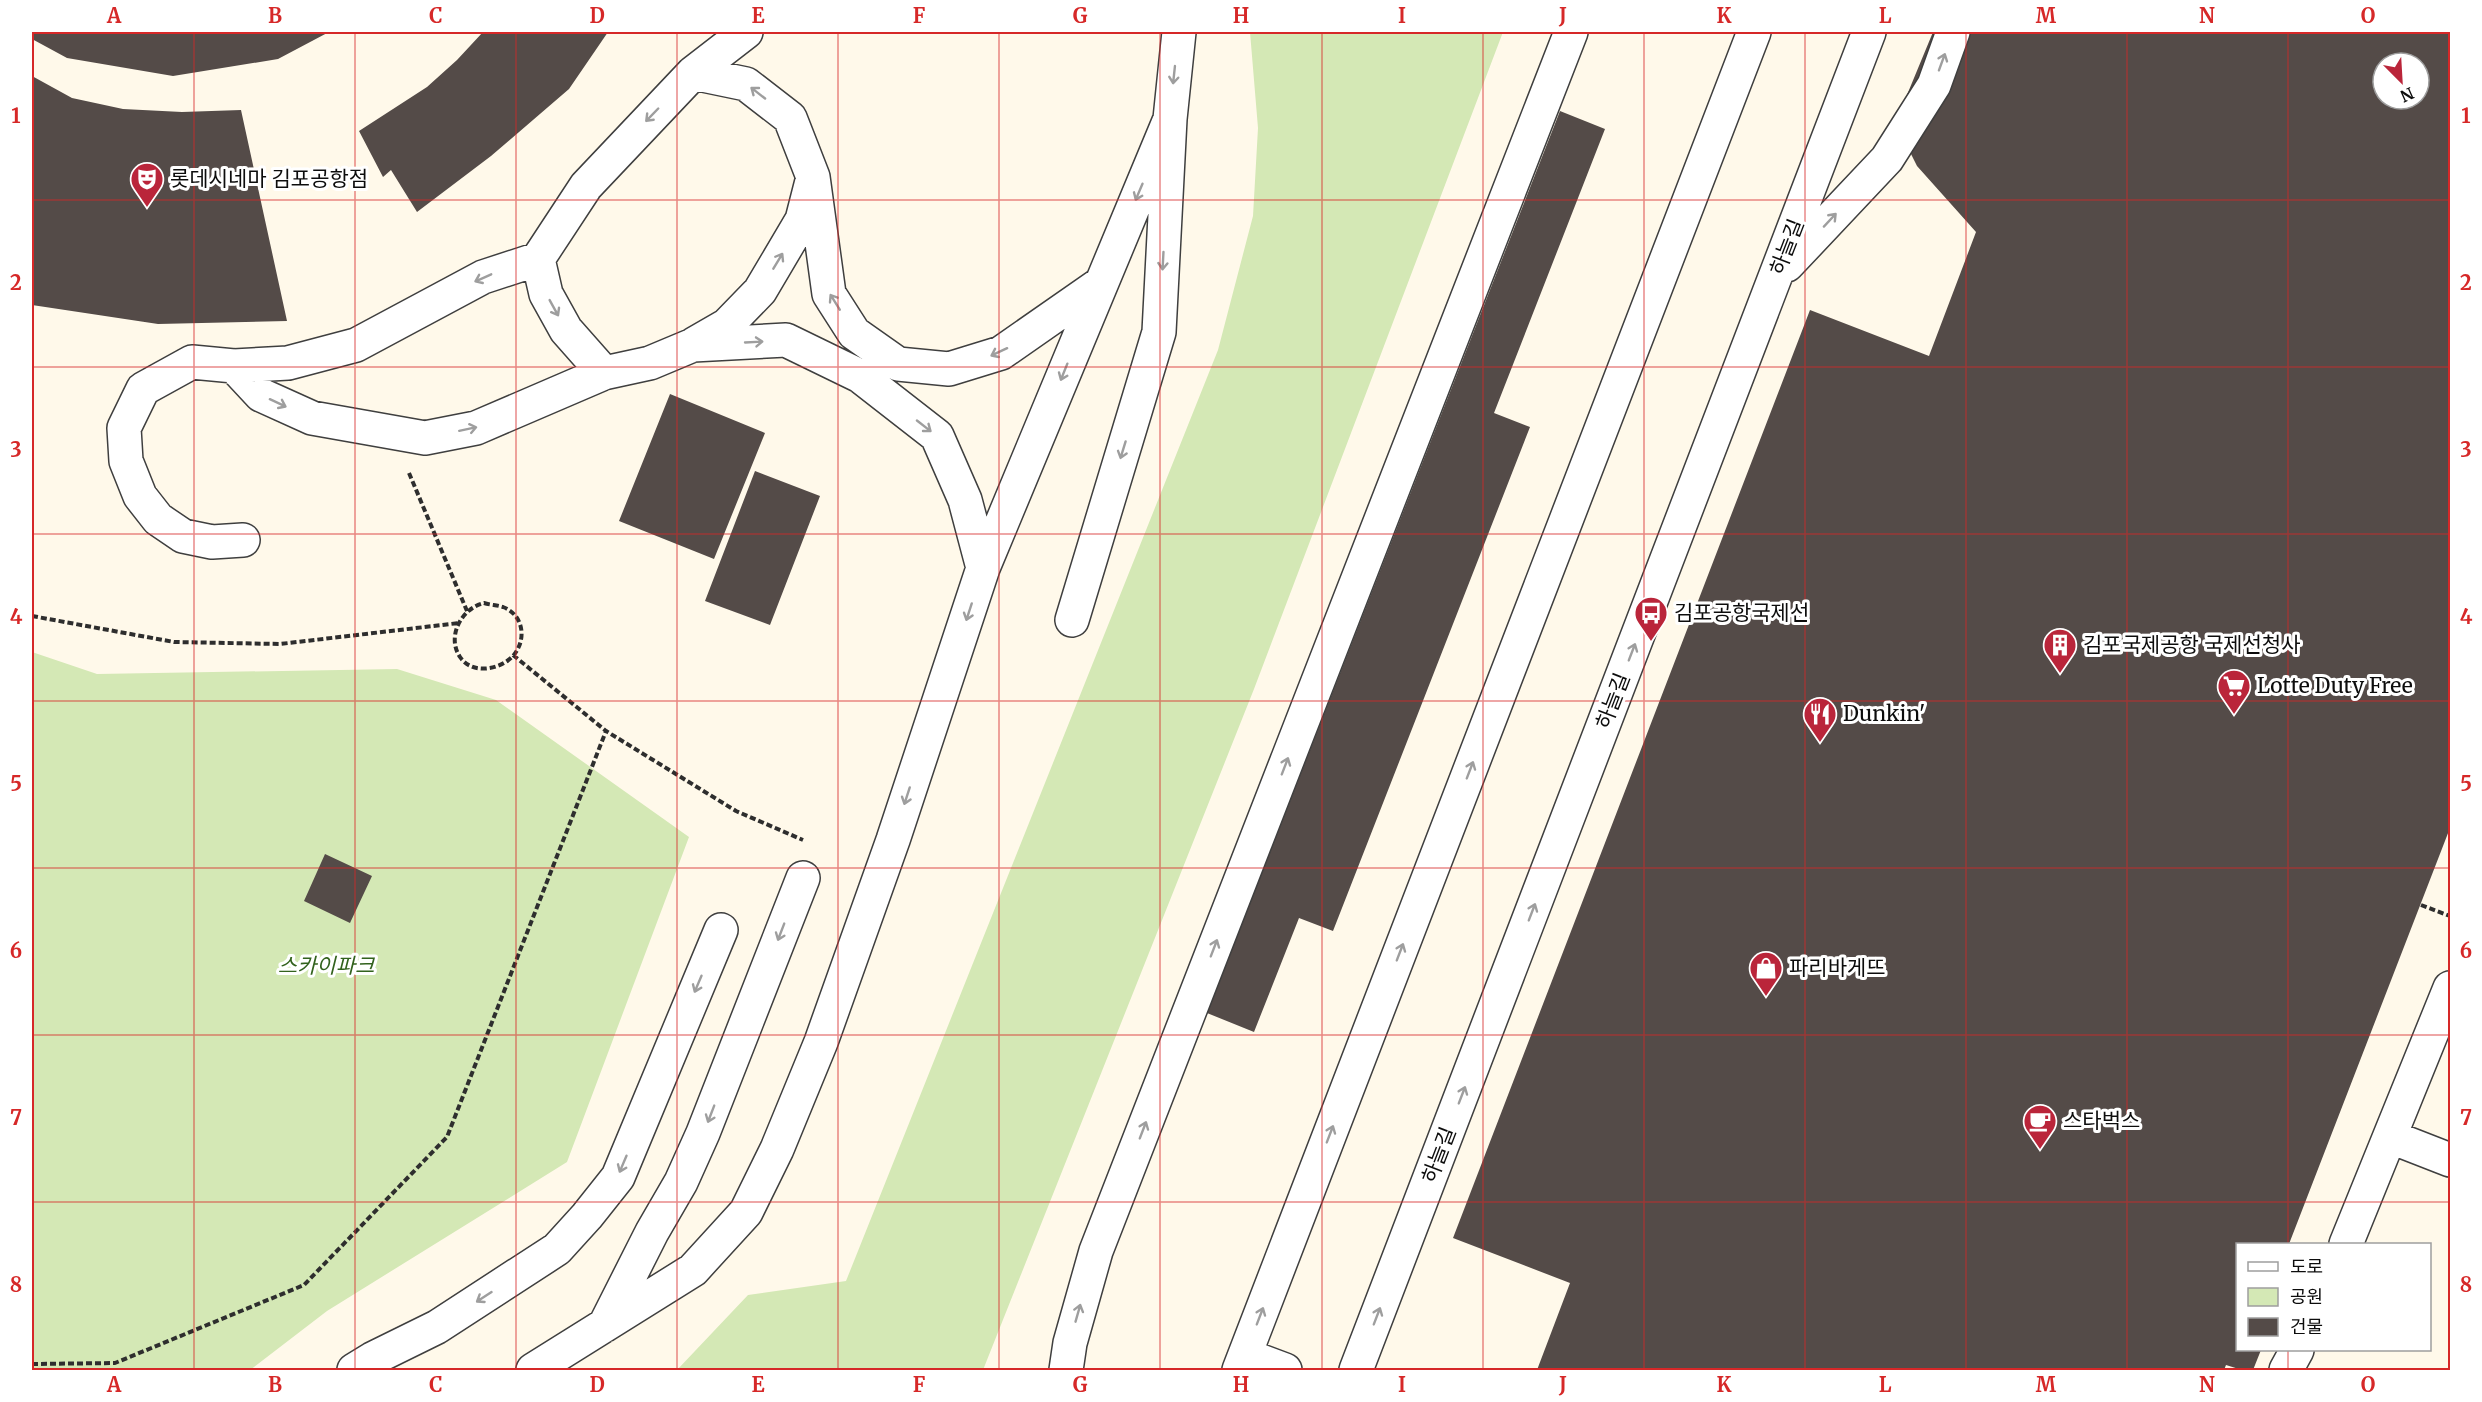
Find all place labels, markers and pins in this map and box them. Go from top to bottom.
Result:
theatre icon: 롯데시네마 김포공항점 [129,161,165,208]
place label: 롯데시네마 김포공항점 [170,165,368,192]
bus stop icon: 김포공항국제선 [1633,595,1669,642]
place label: 김포공항국제선 [1674,599,1809,626]
building icon: 김포국제공항 국제선청사 [2042,627,2078,674]
place label: 김포국제공항 국제선청사 [2083,631,2301,658]
supermarket icon: Lotte Duty Free [2216,668,2252,715]
place label: Lotte Duty Free [2257,672,2413,699]
restaurant icon: Dunkin' [1802,696,1838,743]
place label: Dunkin' [1843,700,1925,727]
shop icon: 파리바게뜨 [1748,950,1784,997]
place label: 파리바게뜨 [1789,954,1886,981]
cafe icon: 스타벅스 [2022,1103,2058,1150]
place label: 스타벅스 [2063,1107,2140,1134]

